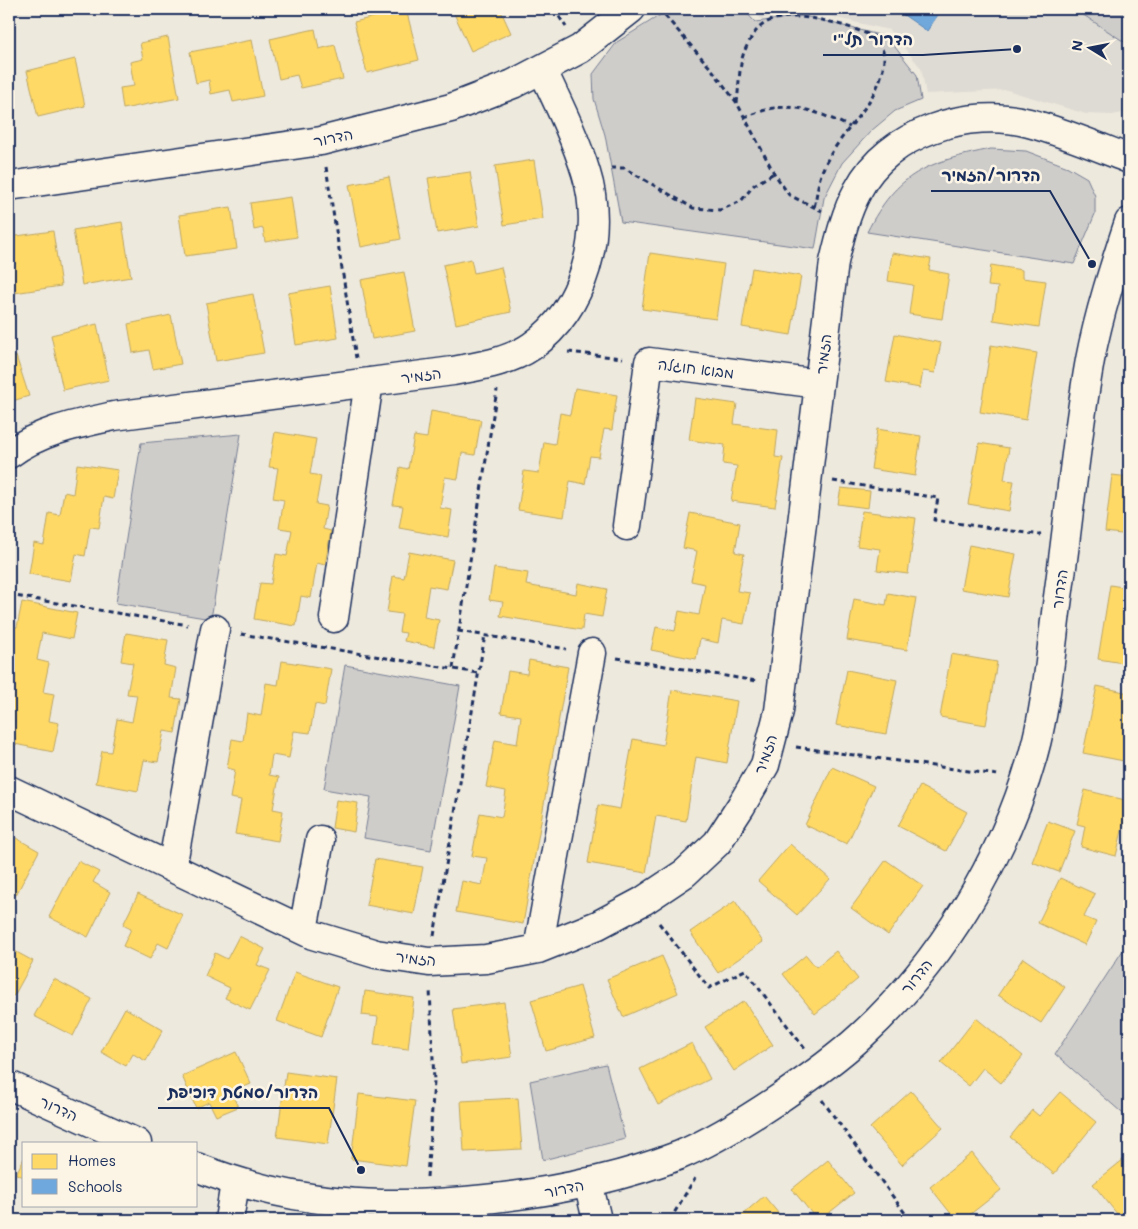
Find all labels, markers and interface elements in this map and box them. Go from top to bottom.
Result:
north arrow [1066,22,1116,72]
callout: הדרור תל"י [823,24,923,55]
text: הדרור תל"י [833,28,913,49]
text: N [1066,39,1087,53]
street label: הדרור [311,123,355,151]
callout: הדרור/הזמיר [931,160,1050,191]
text: הדרור/הזמיר [941,164,1041,185]
street label: הזמיר [811,333,835,375]
street label: מבוא חוגלה [657,353,735,383]
street label: הזמיר [400,362,442,388]
street label: הדרור [1046,568,1072,610]
street label: הזמיר [749,732,781,776]
street label: הזמיר [395,946,437,970]
street label: הדרור [896,954,936,998]
callout: הדרור/סמטת דוכיפת [158,1077,329,1108]
text: הדרור/סמטת דוכיפת [167,1081,318,1102]
street label: הדרור [37,1091,81,1125]
legend [22,1142,198,1206]
text: Homes [68,1150,116,1170]
street label: הדרור [542,1174,586,1202]
text: Schools [68,1176,123,1196]

